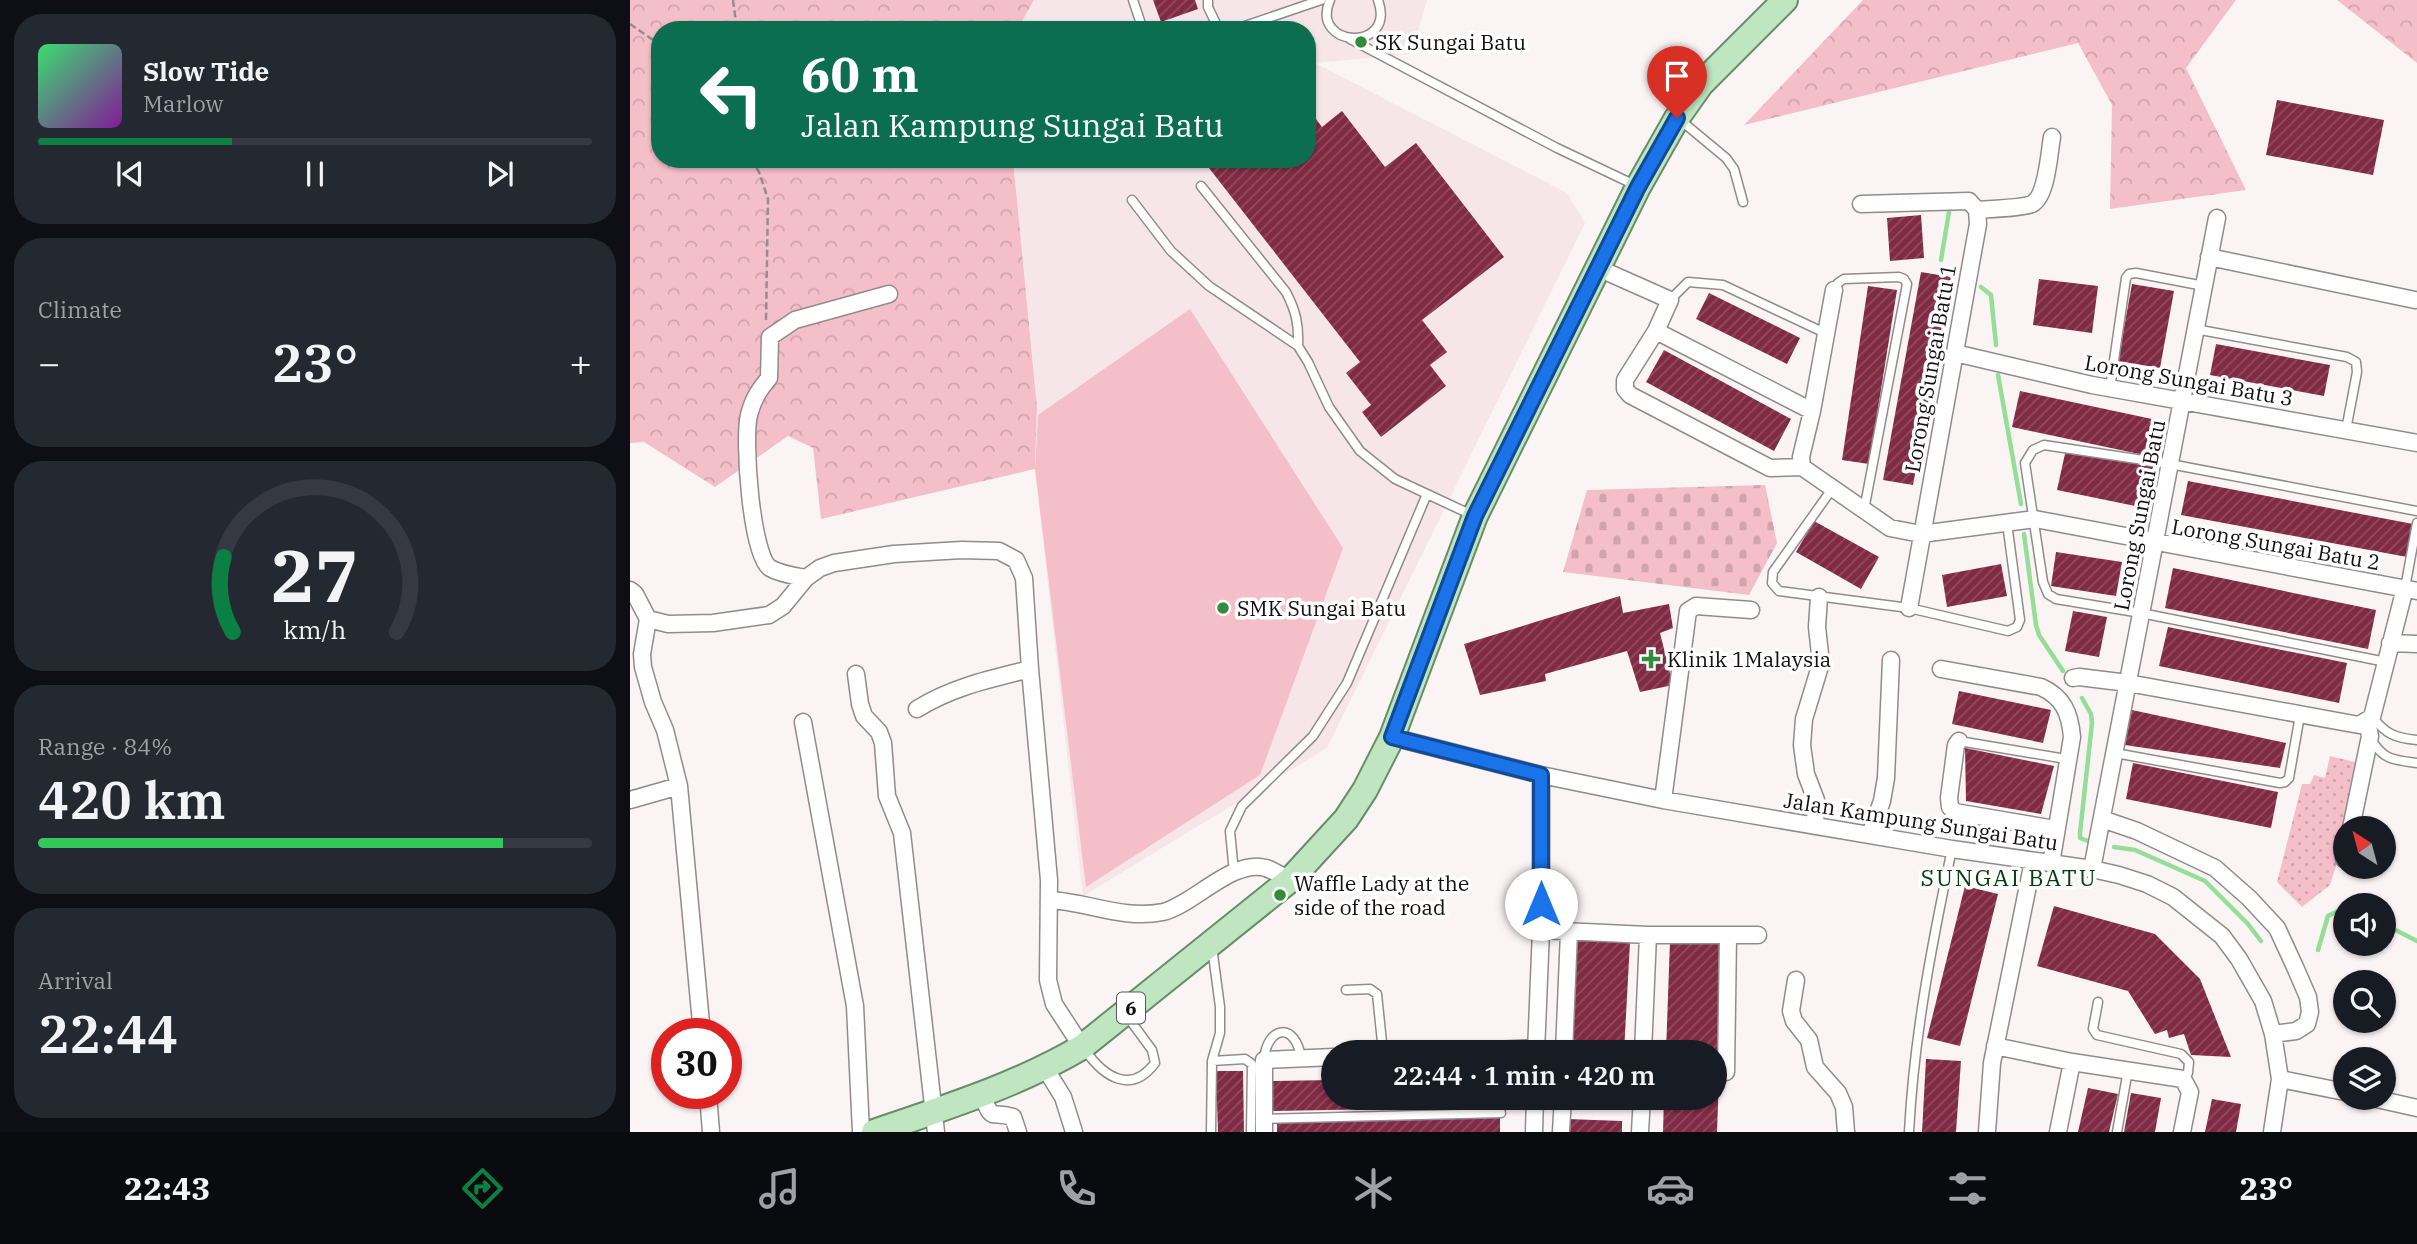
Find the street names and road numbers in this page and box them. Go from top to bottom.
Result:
street label: Lorong Sungai Batu 1 [1898,261,1962,475]
street label: Lorong Sungai Batu 3 [2082,348,2296,412]
street label: Lorong Sungai Batu [2107,417,2171,613]
street label: Lorong Sungai Batu 2 [2169,512,2383,576]
street label: Jalan Kampung Sungai Batu [1782,785,2060,857]
road number: 6 [1117,992,1145,1024]

